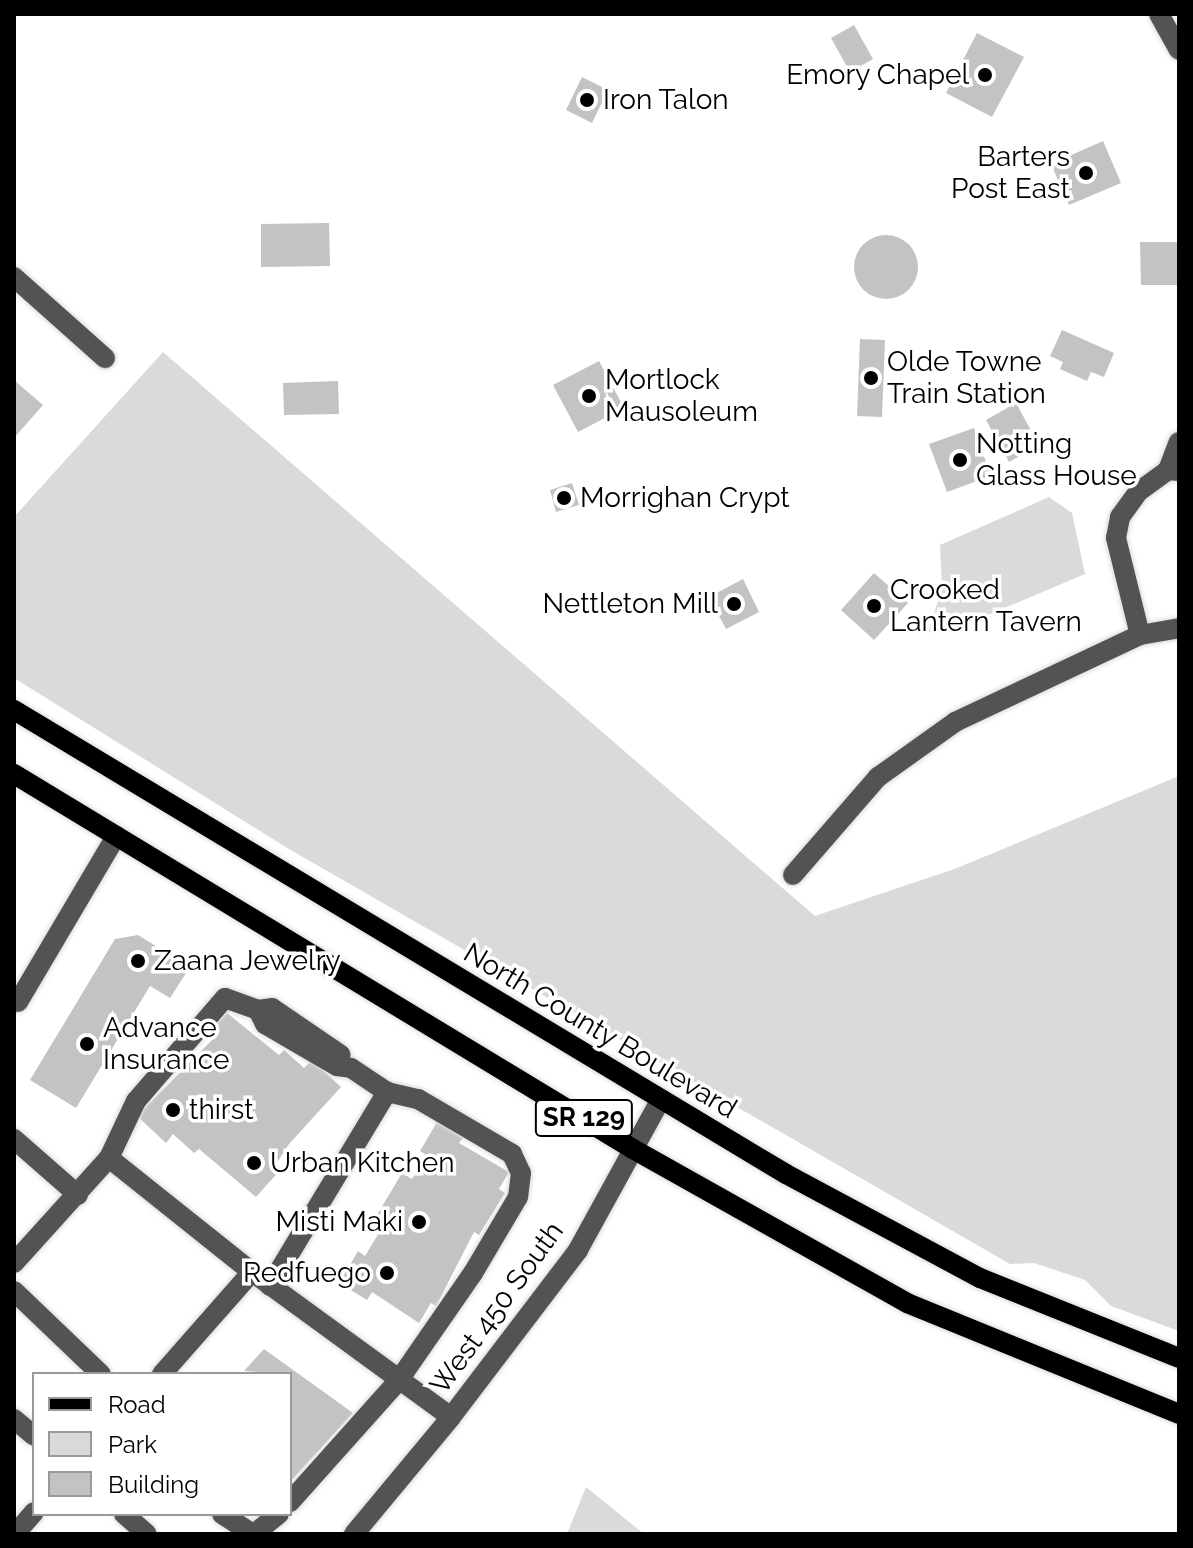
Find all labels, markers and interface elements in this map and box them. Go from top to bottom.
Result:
place label: Emory Chapel [785,58,969,92]
marker: Emory Chapel [976,66,994,84]
place label: Iron Talon [603,83,729,117]
marker: Iron Talon [578,91,596,109]
place label: Barters Post East [951,140,1070,206]
marker: Barters Post East [1077,164,1095,182]
place label: Olde Towne Train Station [887,345,1046,411]
place label: Mortlock Mausoleum [605,363,758,429]
marker: Olde Towne Train Station [862,369,880,387]
marker: Mortlock Mausoleum [580,387,598,405]
place label: Notting Glass House [976,427,1137,493]
marker: Notting Glass House [951,451,969,469]
place label: Morrighan Crypt [580,481,790,515]
marker: Morrighan Crypt [555,489,573,507]
place label: Crooked Lantern Tavern [890,573,1083,639]
place label: Nettleton Mill [542,587,718,621]
marker: Nettleton Mill [725,595,743,613]
marker: Crooked Lantern Tavern [865,597,883,615]
street label: North County Boulevard [457,936,743,1126]
place label: Zaana Jewelry [154,944,341,978]
marker: Zaana Jewelry [129,952,147,970]
place label: Advance Insurance [103,1011,229,1077]
marker: Advance Insurance [78,1035,96,1053]
place label: thirst [189,1093,254,1127]
road number: SR 129 [534,1096,634,1140]
marker: thirst [164,1101,182,1119]
place label: Urban Kitchen [270,1146,455,1180]
marker: Urban Kitchen [245,1154,263,1172]
place label: Misti Maki [276,1205,403,1239]
marker: Misti Maki [410,1213,428,1231]
street label: West 450 South [423,1215,571,1401]
place label: Redfuego [243,1256,371,1290]
marker: Redfuego [378,1264,396,1282]
legend [32,1372,292,1516]
text: Road [108,1390,166,1419]
text: Park [108,1430,157,1459]
text: Building [108,1470,199,1499]

